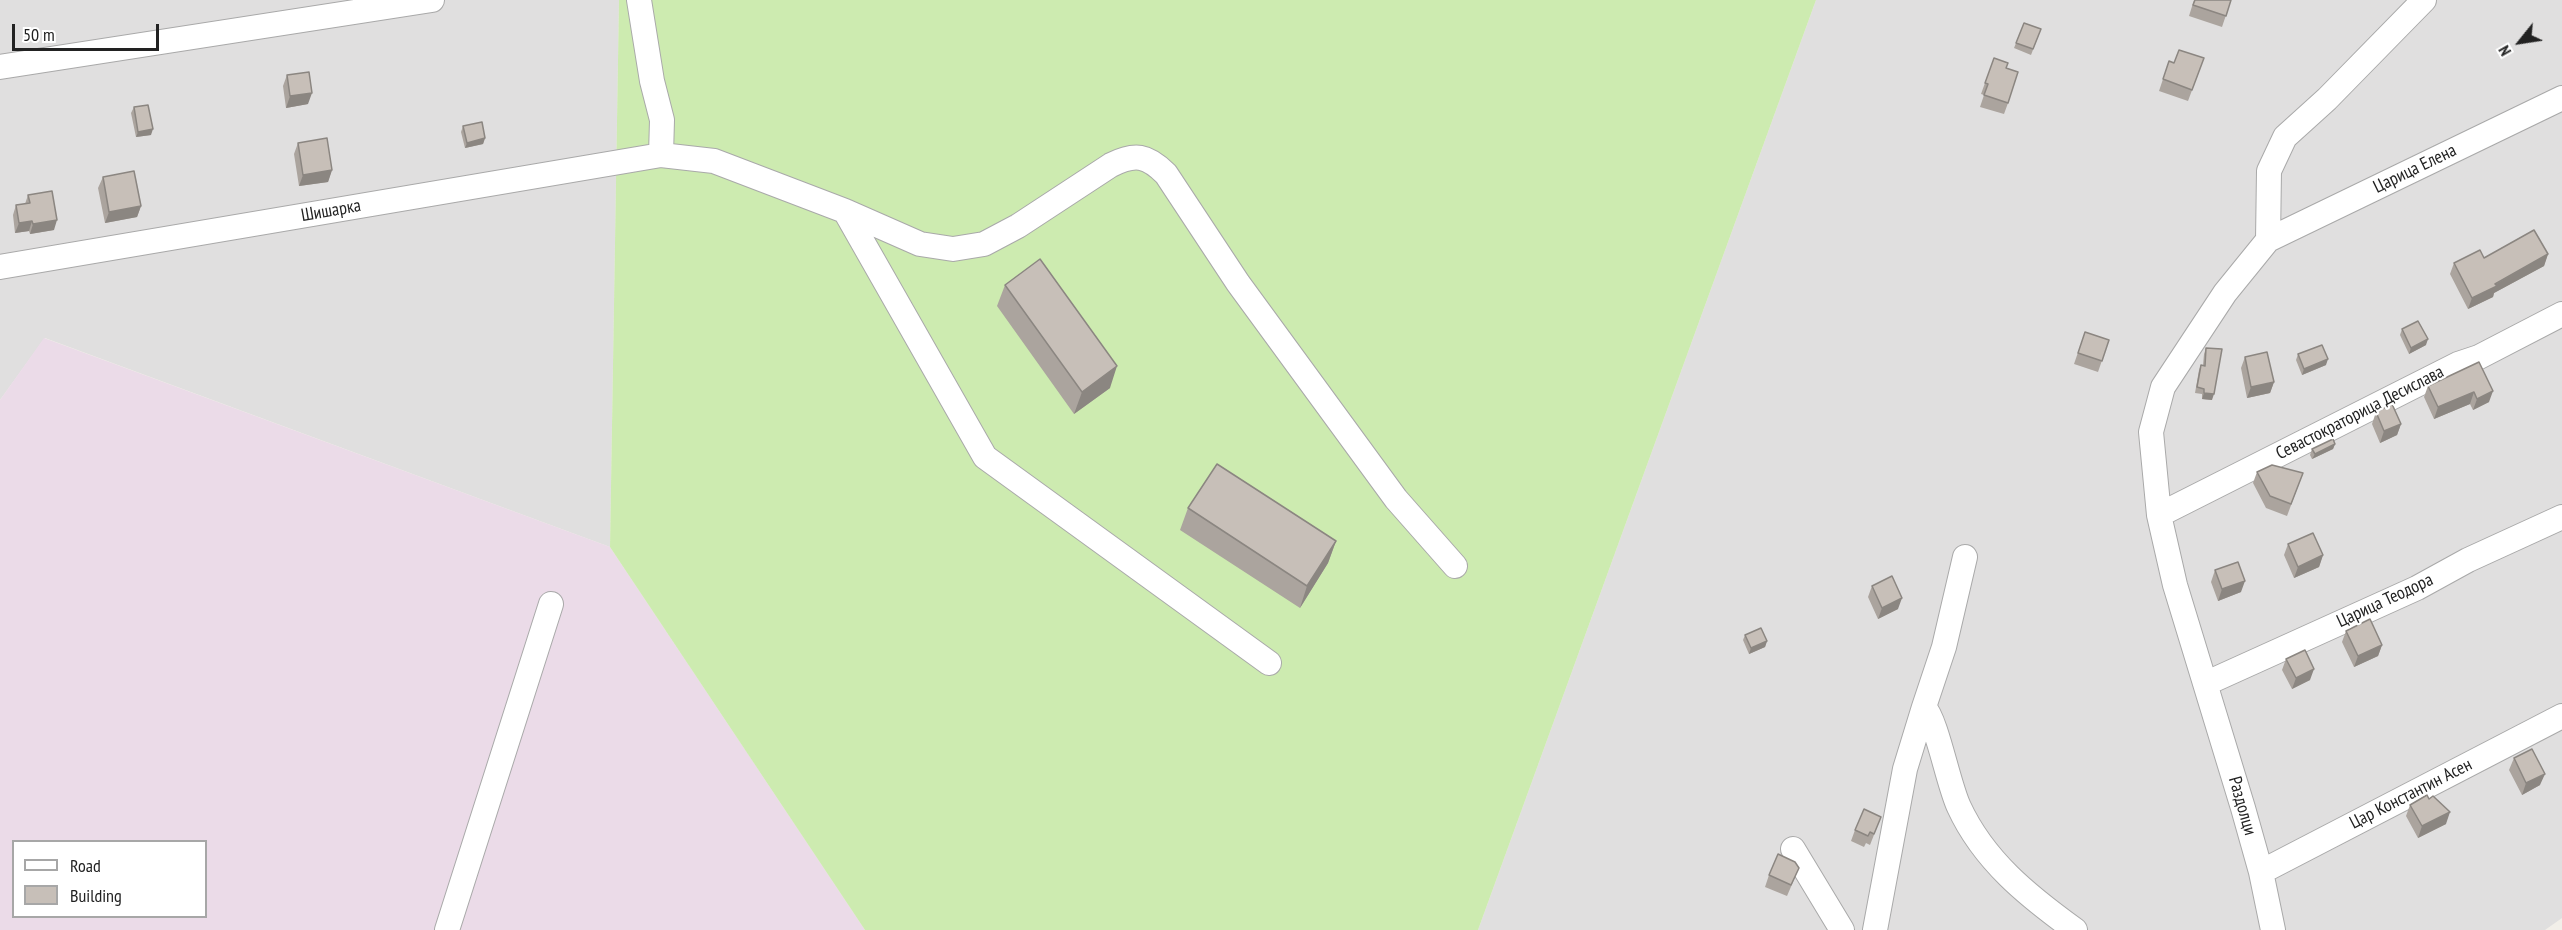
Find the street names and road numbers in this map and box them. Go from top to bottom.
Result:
street label: Царица Елена [2370,140,2460,198]
street label: Шишарка [299,195,363,227]
street label: Севастократорица Десислава [2272,361,2448,465]
street label: Царица Теодора [2333,569,2437,633]
street label: Цар Константин Асен [2346,754,2476,834]
street label: Раздолци [2223,774,2261,838]

